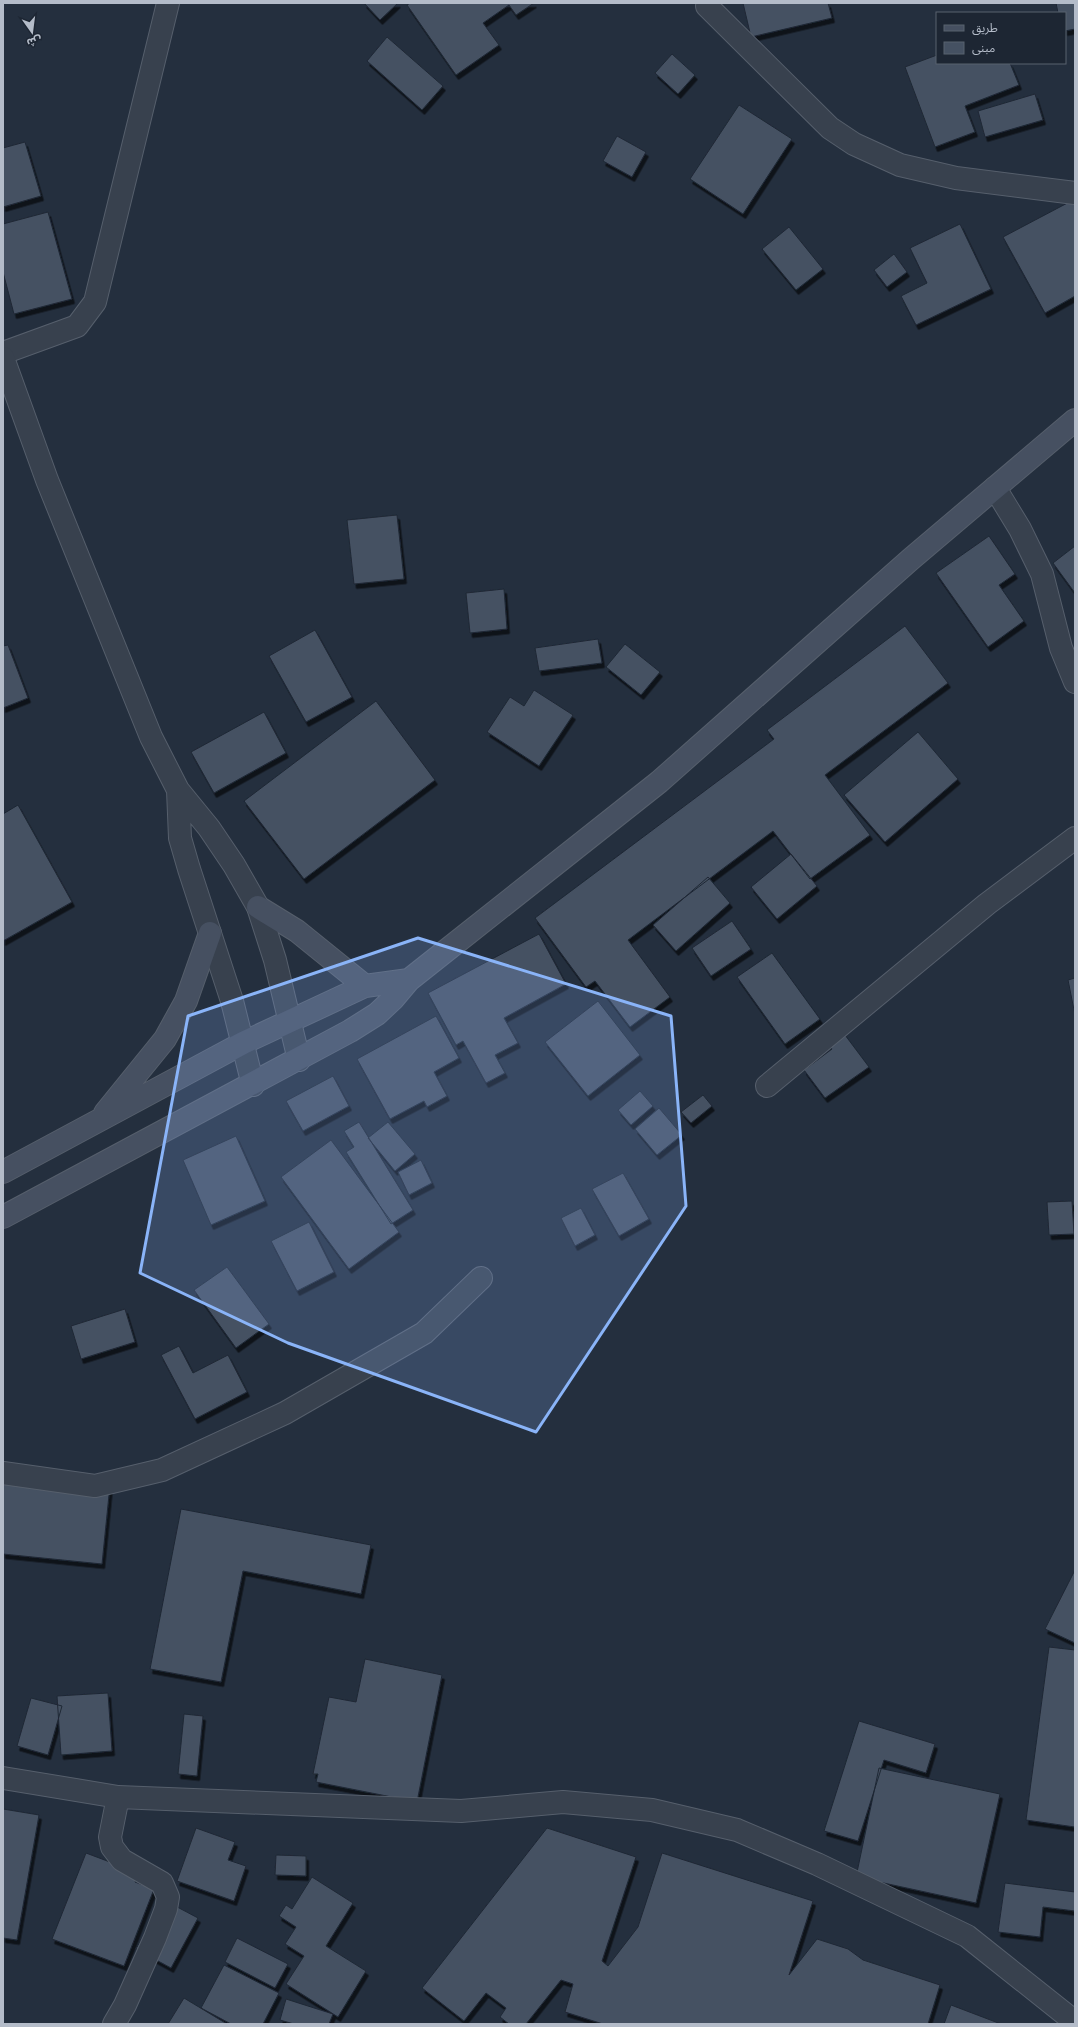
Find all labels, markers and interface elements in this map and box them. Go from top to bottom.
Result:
north arrow [12,12,52,52]
legend [936,12,1066,64]
text: طريق [972,20,998,36]
text: ش [25,33,43,50]
text: مبنى [972,40,995,55]

